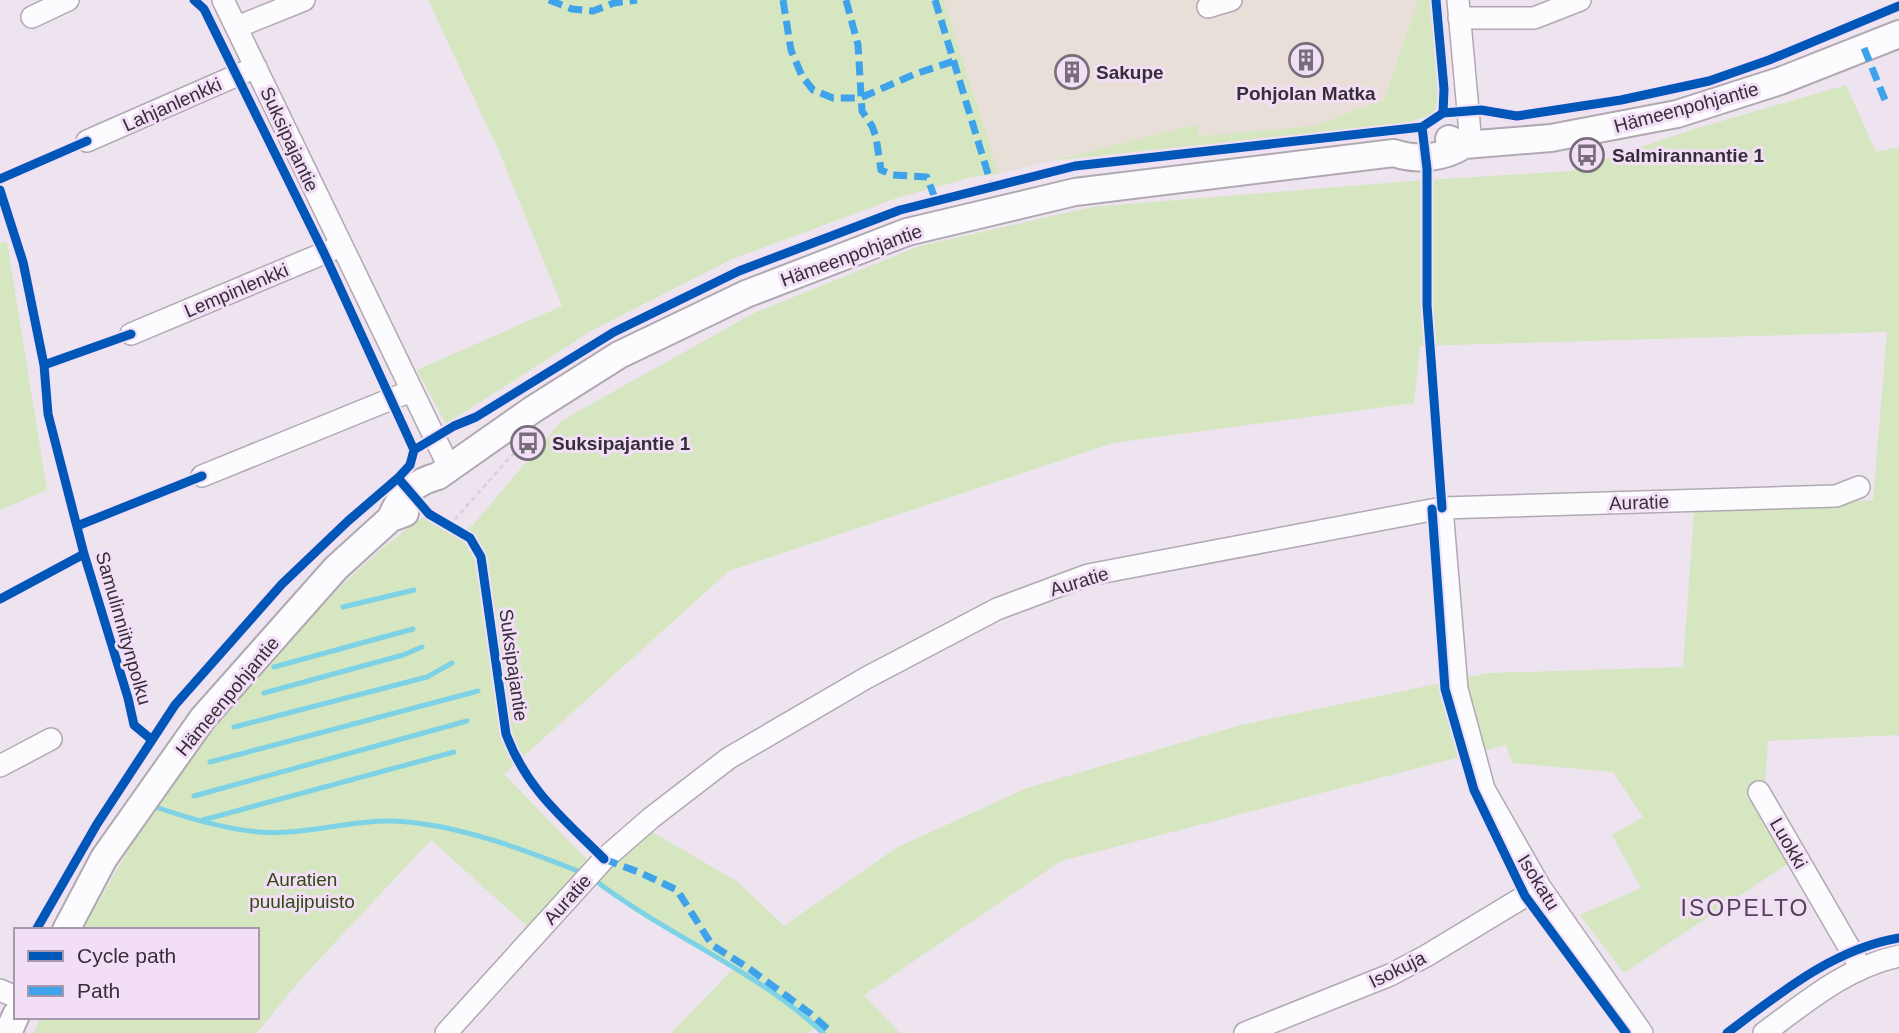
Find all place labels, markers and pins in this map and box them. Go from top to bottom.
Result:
building icon: Pohjolan Matka [1287,41,1325,79]
building icon: Sakupe [1053,53,1091,91]
place label: Sakupe [1096,62,1164,83]
place label: Pohjolan Matka [1236,83,1376,104]
bus stop icon: Salmirannantie 1 [1568,136,1606,174]
place label: Salmirannantie 1 [1612,145,1764,166]
bus stop icon: Suksipajantie 1 [509,424,547,462]
place label: Suksipajantie 1 [552,433,691,454]

